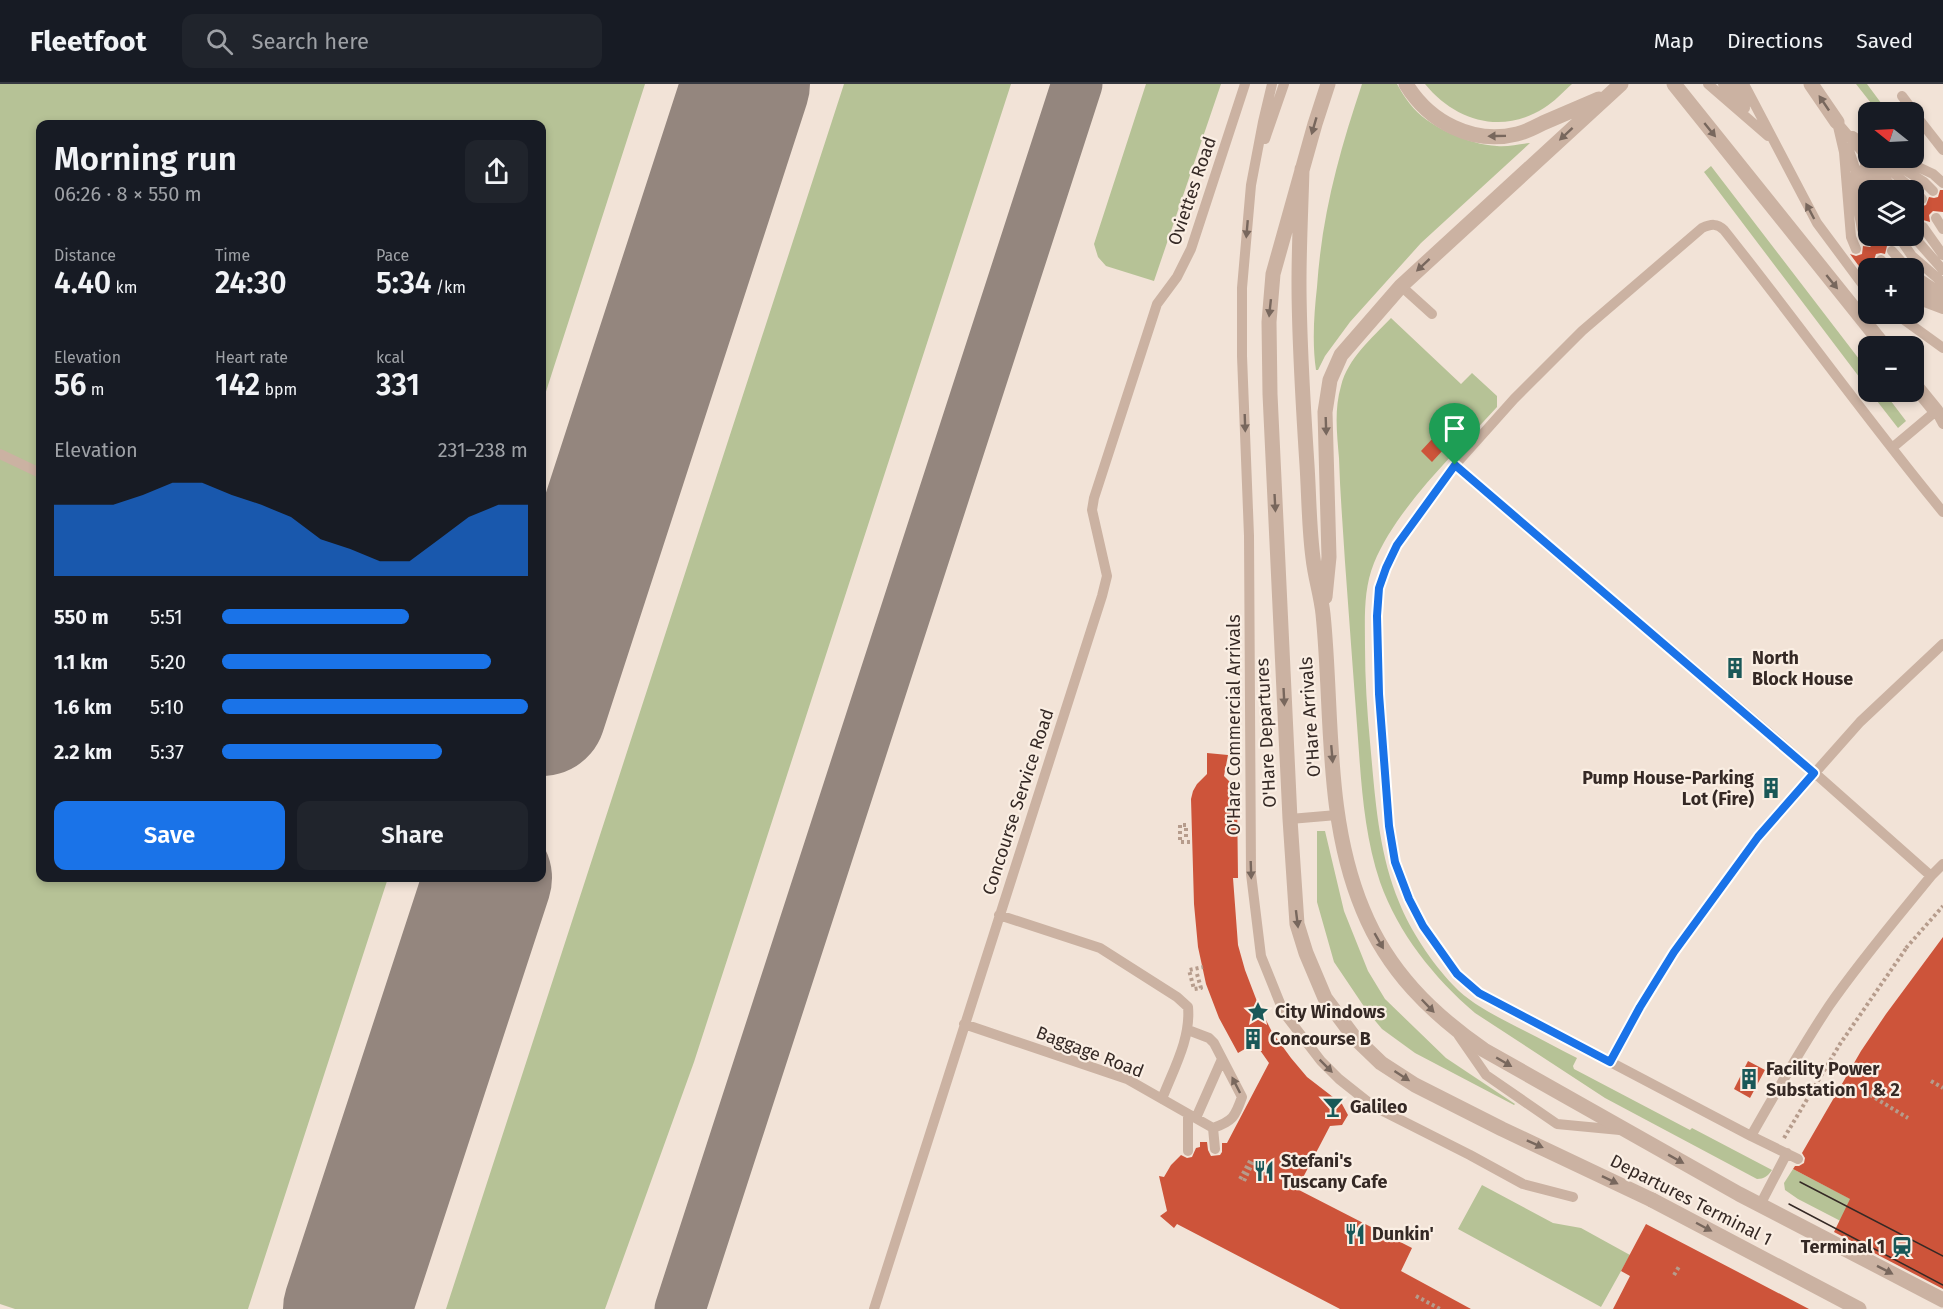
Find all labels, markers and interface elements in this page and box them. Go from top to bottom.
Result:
search box [182,14,602,68]
text: Fleetfoot [30,25,146,58]
icon: search [203,25,236,58]
text: Search here [251,28,369,55]
text: Map [1654,28,1694,54]
text: Directions [1727,28,1823,54]
text: Saved [1856,28,1913,54]
one-way arrow [1819,95,1830,111]
north arrow [1858,102,1924,168]
map controls [1858,102,1924,402]
one-way arrow [1309,117,1318,135]
one-way arrow [1704,122,1717,138]
one-way arrow [1560,126,1574,140]
one-way arrow [1487,131,1506,141]
street label: Oviettes Road [1163,134,1221,248]
text: Morning run [54,139,237,179]
button: share [465,140,528,203]
button: layers [1858,180,1924,246]
text: 06:26 · 8 × 550 m [54,182,202,206]
one-way arrow [1806,202,1815,219]
one-way arrow [1242,219,1252,238]
text: Distance [54,246,116,265]
text: Time [215,246,250,265]
text: Pace [376,246,409,265]
one-way arrow [1416,258,1430,272]
button: + [1858,258,1924,324]
text: 4.40 [54,265,111,301]
text: 24:30 [215,265,287,301]
text: 5:34 [376,265,432,301]
one-way arrow [1825,274,1838,290]
text: km [111,278,137,297]
text: /km [432,278,466,297]
one-way arrow [1265,298,1275,317]
button: − [1858,336,1924,402]
text: Elevation [54,348,121,367]
text: Heart rate [215,348,288,367]
text: kcal [376,348,405,367]
text: 56 [54,367,87,403]
text: 142 [215,367,260,403]
text: 331 [376,367,420,403]
text: m [87,380,104,399]
text: bpm [260,380,297,399]
pin [1429,403,1480,465]
icon: arrive [1438,412,1471,445]
one-way arrow [1240,414,1250,433]
one-way arrow [1321,416,1330,435]
text: Elevation [54,438,138,462]
text: 231–238 m [438,438,528,462]
one-way arrow [1271,493,1280,512]
text: 550 m [54,605,109,629]
text: 5:51 [150,605,183,629]
street label: O'Hare Commercial Arrivals [1223,614,1245,836]
place label: North Block House [1752,647,1853,690]
text: 1.1 km [54,650,108,674]
text: 5:20 [150,650,186,674]
street label: O'Hare Arrivals [1295,656,1325,778]
building icon: North Block House [1723,656,1747,680]
street label: O'Hare Departures [1251,658,1281,808]
one-way arrow [1280,688,1289,707]
text: 1.6 km [54,695,112,719]
text: 5:10 [150,695,184,719]
street label: Concourse Service Road [977,706,1059,898]
text: 2.2 km [54,740,112,764]
text: 5:37 [150,740,184,764]
one-way arrow [1327,744,1337,763]
place label: Pump House-Parking Lot (Fire) [1582,767,1754,810]
building icon: Pump House-Parking Lot (Fire) [1759,776,1783,800]
button: Save [54,801,285,870]
button: Share [297,801,528,870]
one-way arrow [1247,861,1256,880]
one-way arrow [1293,910,1302,929]
one-way arrow [1374,933,1384,950]
one-way arrow [1421,999,1435,1013]
place icon: City Windows [1246,1000,1270,1024]
place label: City Windows [1275,1001,1385,1023]
street label: Baggage Road [1033,1021,1147,1083]
building icon: Concourse B [1241,1027,1265,1051]
place label: Concourse B [1270,1028,1371,1050]
one-way arrow [1496,1057,1513,1067]
place label: Facility Power Substation 1 & 2 [1766,1058,1900,1101]
one-way arrow [1319,1059,1334,1073]
building icon: Facility Power Substation 1 & 2 [1737,1067,1761,1091]
one-way arrow [1394,1071,1410,1082]
one-way arrow [1231,1077,1241,1094]
bar icon: Galileo [1321,1095,1345,1119]
place label: Galileo [1350,1096,1407,1118]
one-way arrow [1526,1139,1544,1149]
place label: Stefani's Tuscany Cafe [1281,1150,1387,1193]
street label: Departures Terminal 1 [1606,1150,1776,1250]
one-way arrow [1668,1154,1685,1164]
restaurant icon: Stefani's Tuscany Cafe [1252,1159,1276,1183]
one-way arrow [1601,1175,1618,1184]
restaurant icon: Dunkin' [1343,1222,1367,1246]
one-way arrow [1695,1222,1713,1232]
place label: Dunkin' [1372,1223,1434,1245]
station icon: Terminal 1 [1890,1235,1914,1259]
place label: Terminal 1 [1801,1236,1885,1258]
one-way arrow [1877,1265,1894,1275]

